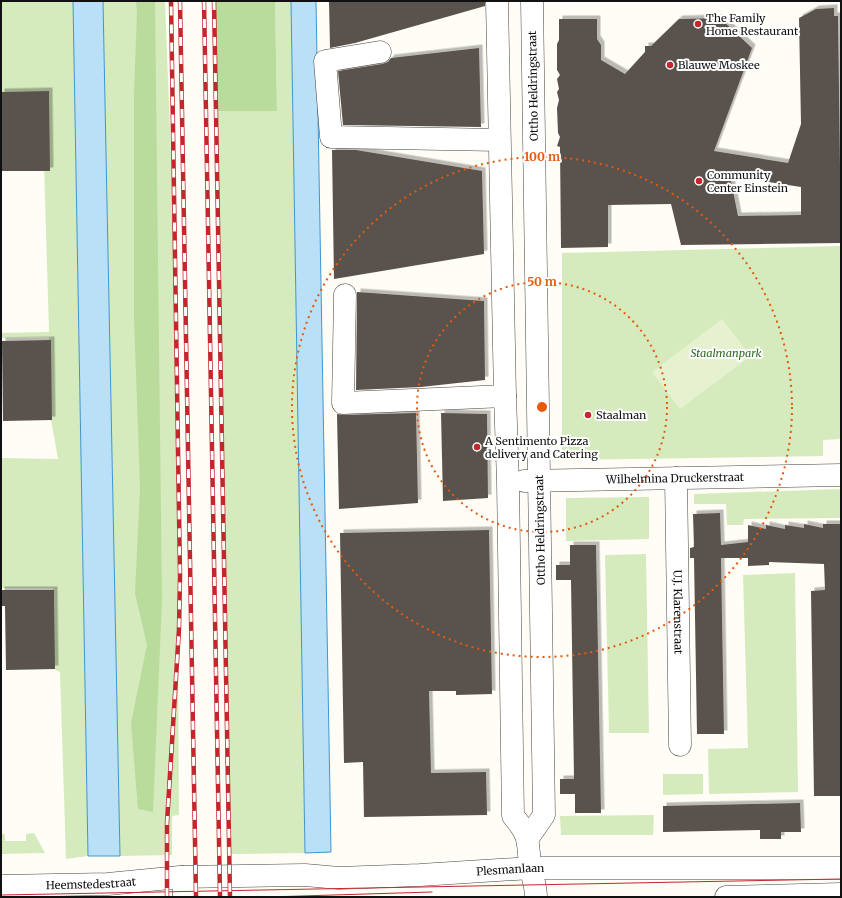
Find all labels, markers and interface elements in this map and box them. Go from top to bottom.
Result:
place label: The Family Home Restaurant [706,11,799,38]
marker: The Family Home Restaurant [693,19,703,29]
street label: Ottho Heldringstraat [525,30,541,141]
place label: Blauwe Moskee [678,58,760,72]
marker: Blauwe Moskee [665,60,675,70]
text: 100 m [524,149,560,164]
place label: Community Center Einstein [707,168,789,195]
marker: Community Center Einstein [694,176,704,186]
text: 50 m [527,274,557,289]
park label: Staalmanpark [690,346,762,360]
centre of rings [535,400,549,414]
place label: Staalman [596,408,647,422]
marker: Staalman [583,410,593,420]
place label: A Sentimento Pizza delivery and Catering [484,434,598,461]
marker: A Sentimento Pizza delivery and Catering [472,442,482,452]
street label: Wilhelmina Druckerstraat [605,470,745,486]
street label: Ottho Heldringstraat [532,474,548,585]
street label: U.J. Klarenstraat [670,570,686,655]
street label: Plesmanlaan [476,861,545,878]
street label: Heemstedestraat [46,874,137,892]

